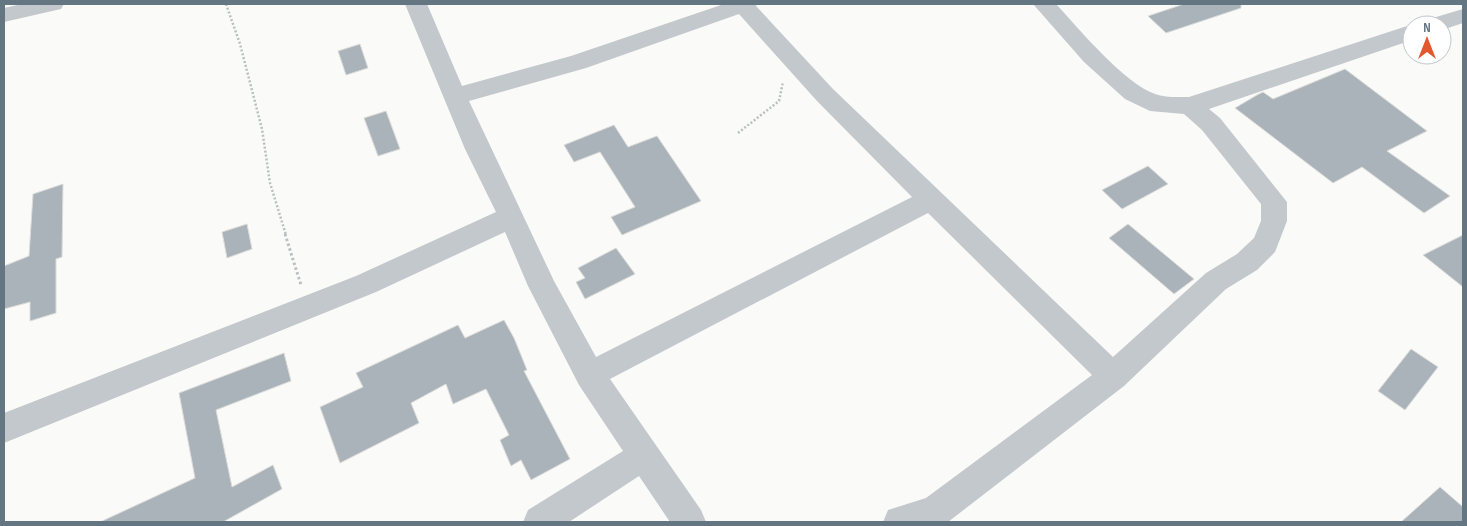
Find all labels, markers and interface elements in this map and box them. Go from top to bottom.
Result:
north arrow [1402,15,1452,65]
text: N [1423,19,1431,36]

